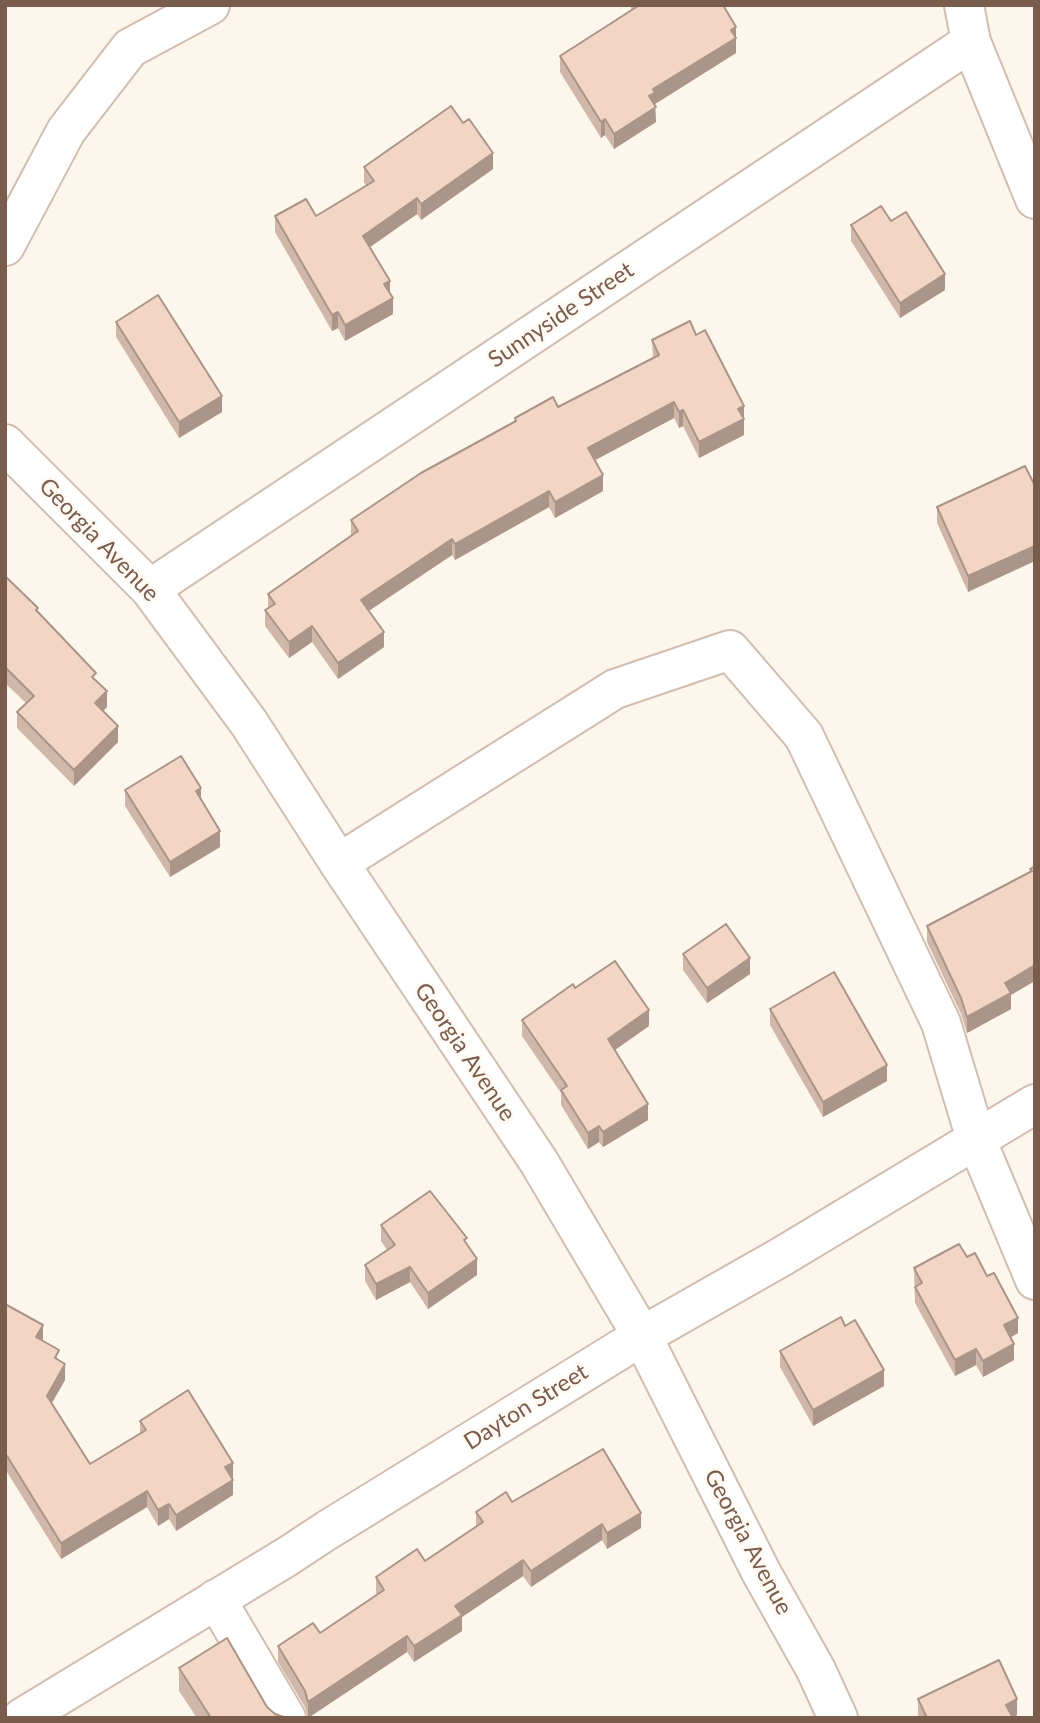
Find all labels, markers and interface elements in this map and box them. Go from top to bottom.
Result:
street label: Sunnyside Street [483,256,639,374]
street label: Georgia Avenue [33,473,165,607]
street label: Georgia Avenue [409,978,521,1126]
street label: Dayton Street [459,1358,593,1456]
street label: Georgia Avenue [698,1464,798,1620]

